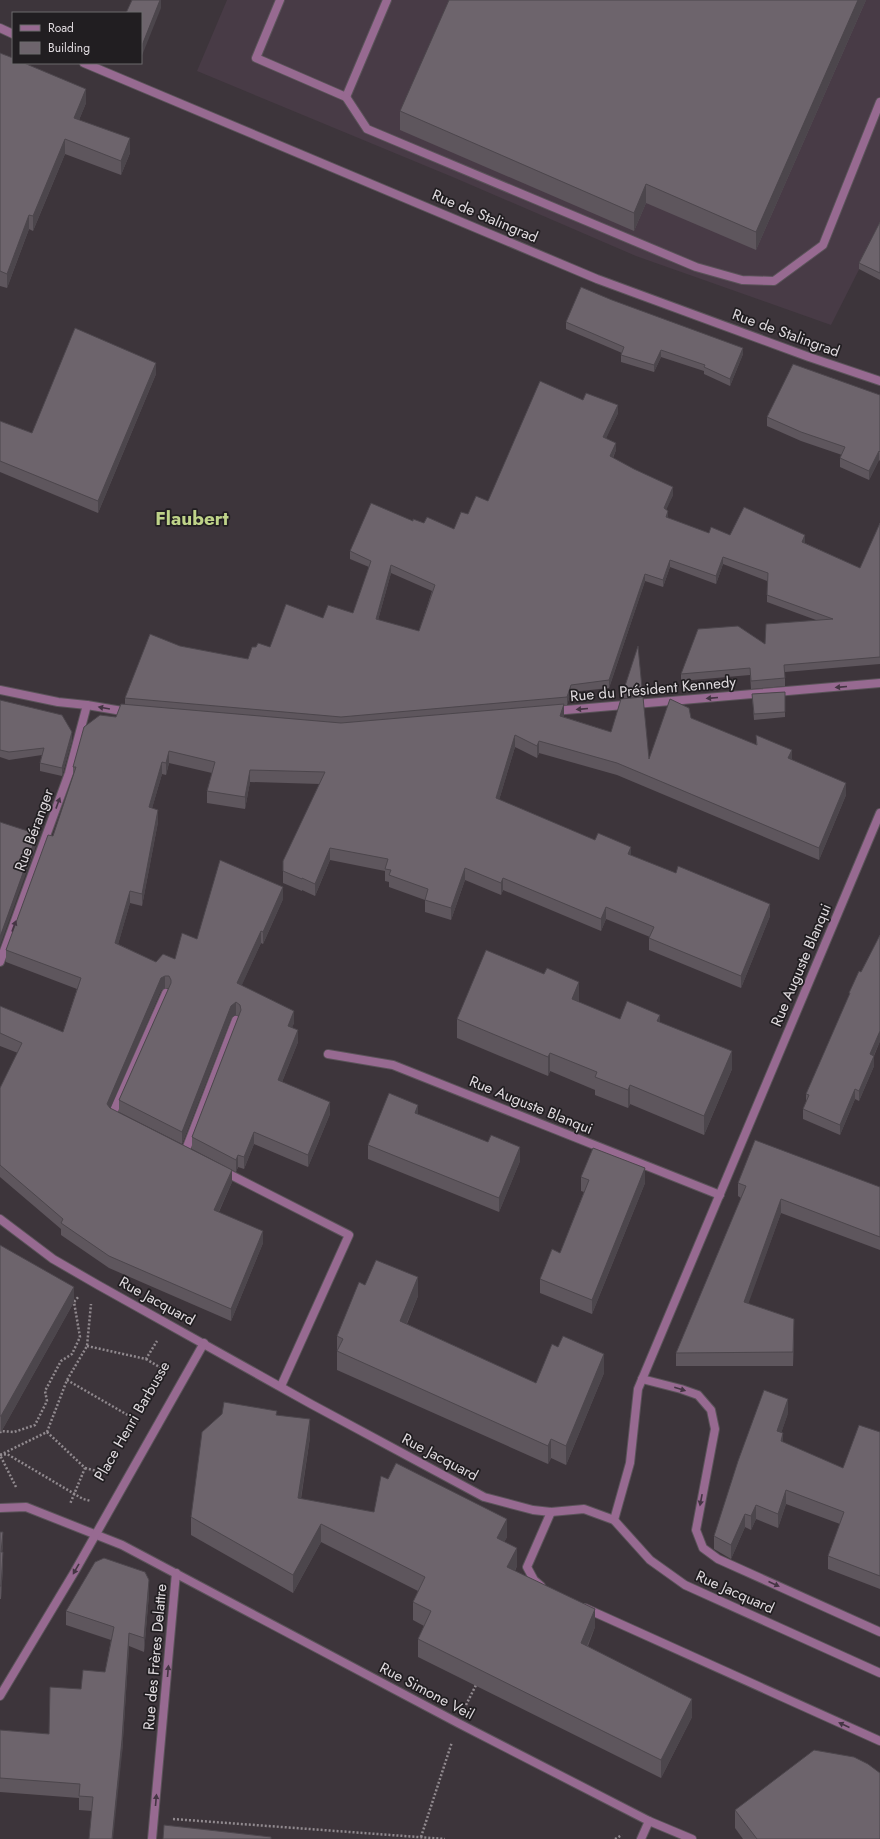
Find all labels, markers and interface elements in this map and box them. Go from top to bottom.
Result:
legend [12,12,142,64]
text: Road [48,19,74,37]
text: Building [48,39,90,57]
street label: Rue de Stalingrad [429,184,541,248]
street label: Rue de Stalingrad [729,303,843,363]
district label: Flaubert [155,505,229,532]
street label: Rue du Président Kennedy [569,671,737,707]
one-way arrow [835,683,847,690]
one-way arrow [706,694,718,701]
one-way arrow [98,705,110,711]
one-way arrow [576,706,588,712]
street label: Rue Béranger [9,785,59,874]
one-way arrow [56,797,62,809]
street label: Rue Auguste Blanqui [765,900,837,1030]
one-way arrow [11,919,17,931]
street label: Rue Auguste Blanqui [466,1070,596,1140]
street label: Rue Jacquard [115,1271,199,1331]
street label: Place Henri Barbusse [89,1357,175,1485]
one-way arrow [675,1386,687,1392]
street label: Rue Jacquard [398,1428,482,1486]
one-way arrow [698,1494,704,1506]
one-way arrow [72,1563,79,1575]
street label: Rue Jacquard [692,1565,778,1619]
one-way arrow [768,1581,780,1587]
street label: Rue des Frères Delattre [138,1583,172,1731]
street label: Rue Simone Veil [376,1657,478,1725]
one-way arrow [164,1665,171,1677]
one-way arrow [839,1722,850,1728]
one-way arrow [152,1794,159,1806]

